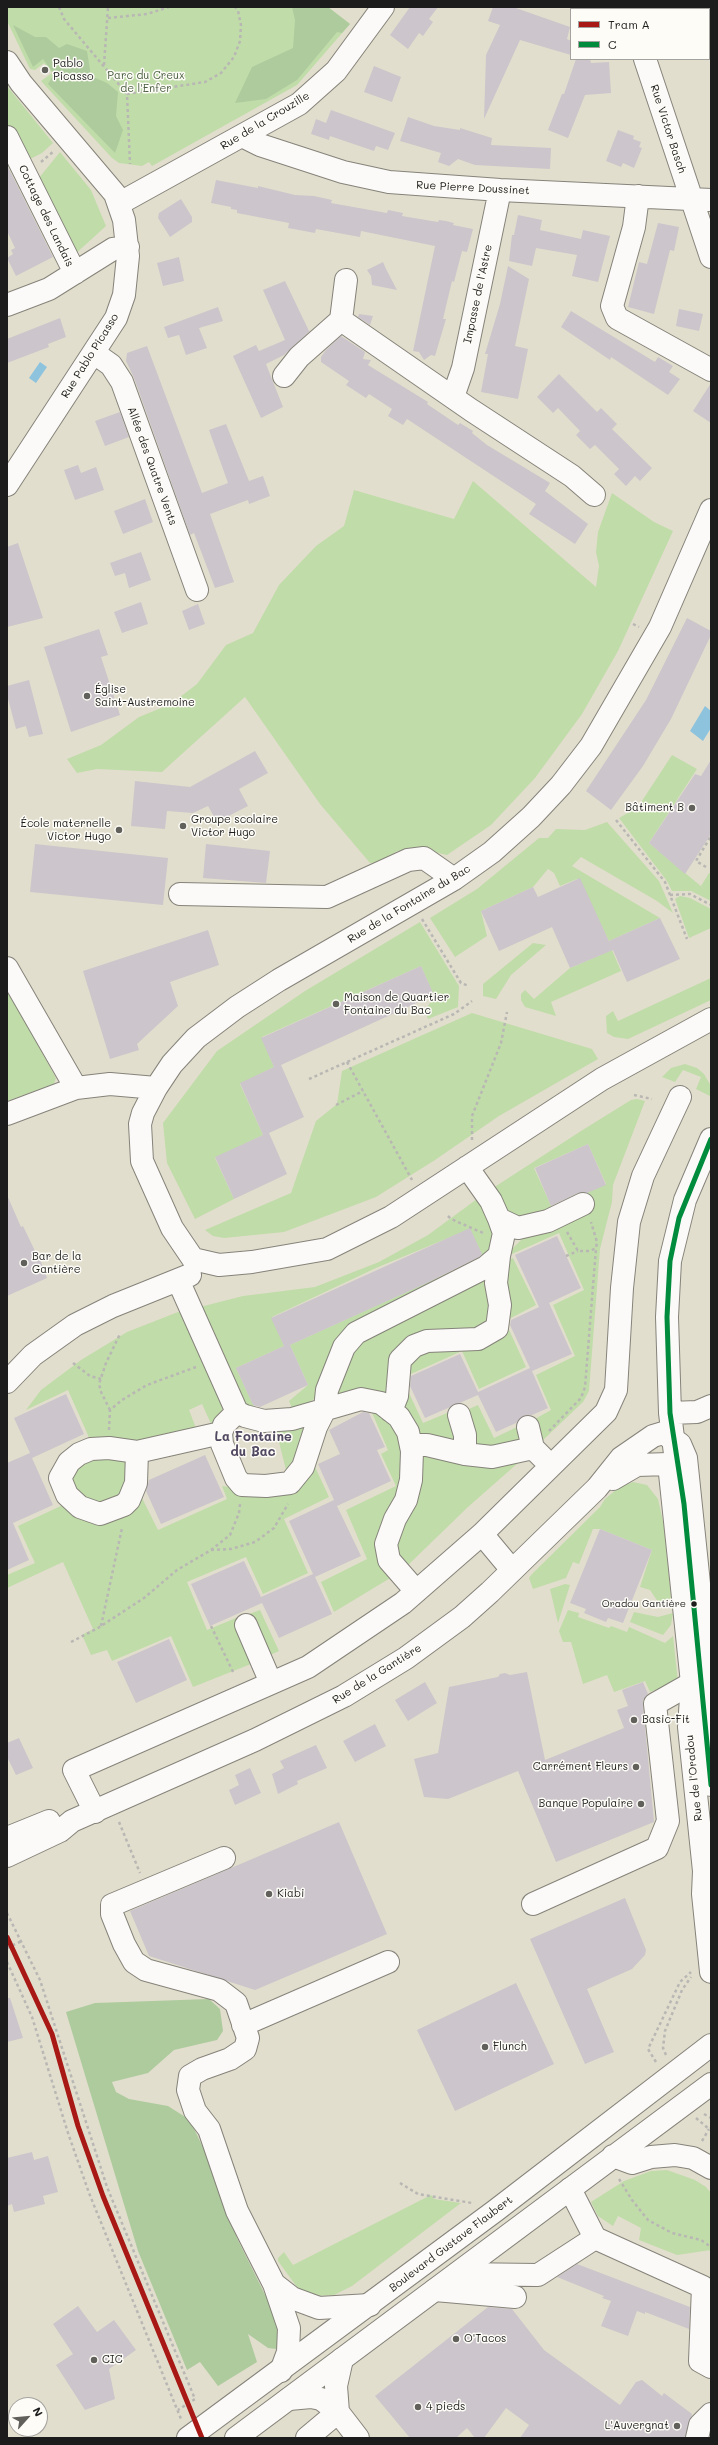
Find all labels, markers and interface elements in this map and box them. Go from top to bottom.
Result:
legend [570,8,710,60]
text: Tram A [608,16,650,32]
text: C [608,36,617,52]
place label: Pablo Picasso [53,57,94,83]
marker: Pablo Picasso [40,65,50,75]
park label: Parc du Creux de l'Enfer [107,69,185,95]
street label: Rue Victor Basch [647,83,689,175]
street label: Rue de la Crouzille [218,89,312,153]
street label: Cottage des Landais [16,163,76,269]
street label: Rue Pierre Doussinet [416,178,530,198]
street label: Impasse de l'Astre [461,243,495,345]
street label: Rue Pablo Picasso [59,311,121,401]
street label: Allée des Quatre Vents [124,405,180,527]
place label: Église Saint-Austremoine [95,683,195,709]
marker: Église Saint-Austremoine [82,691,92,701]
place label: Bâtiment B [625,801,684,815]
marker: Bâtiment B [687,803,697,813]
place label: Groupe scolaire Victor Hugo [191,813,278,839]
place label: École maternelle Victor Hugo [21,817,111,843]
marker: Groupe scolaire Victor Hugo [178,821,188,831]
marker: École maternelle Victor Hugo [114,825,124,835]
street label: Rue de la Fontaine du Bac [345,862,473,946]
place label: Maison de Quartier Fontaine du Bac [344,991,449,1017]
marker: Maison de Quartier Fontaine du Bac [331,999,341,1009]
place label: Bar de la Gantière [32,1250,82,1276]
marker: Bar de la Gantière [19,1258,29,1268]
district label: La Fontaine du Bac [214,1429,292,1460]
place label: Oradou Gantière [602,1598,686,1610]
marker: Oradou Gantière [689,1599,699,1609]
street label: Rue de la Gantière [330,1641,424,1707]
place label: Basic-Fit [642,1713,690,1727]
marker: Basic-Fit [629,1715,639,1725]
street label: Rue de l'Oradou [683,1734,705,1822]
place label: Carrément Fleurs [533,1760,628,1774]
marker: Carrément Fleurs [631,1762,641,1772]
place label: Banque Populaire [538,1797,633,1811]
marker: Banque Populaire [636,1799,646,1809]
place label: Kiabi [277,1887,304,1901]
marker: Kiabi [264,1889,274,1899]
place label: Flunch [493,2040,527,2054]
marker: Flunch [480,2042,490,2052]
street label: Boulevard Gustave Flaubert [387,2193,515,2295]
place label: O'Tacos [464,2332,506,2346]
marker: O'Tacos [451,2334,461,2344]
place label: CIC [102,2353,123,2367]
marker: CIC [89,2355,99,2365]
north arrow [8,2397,48,2437]
place label: 4 pieds [426,2400,465,2414]
marker: 4 pieds [413,2402,423,2412]
text: N [30,2405,47,2419]
place label: L'Auvergnat [605,2419,669,2433]
marker: L'Auvergnat [672,2421,682,2431]

